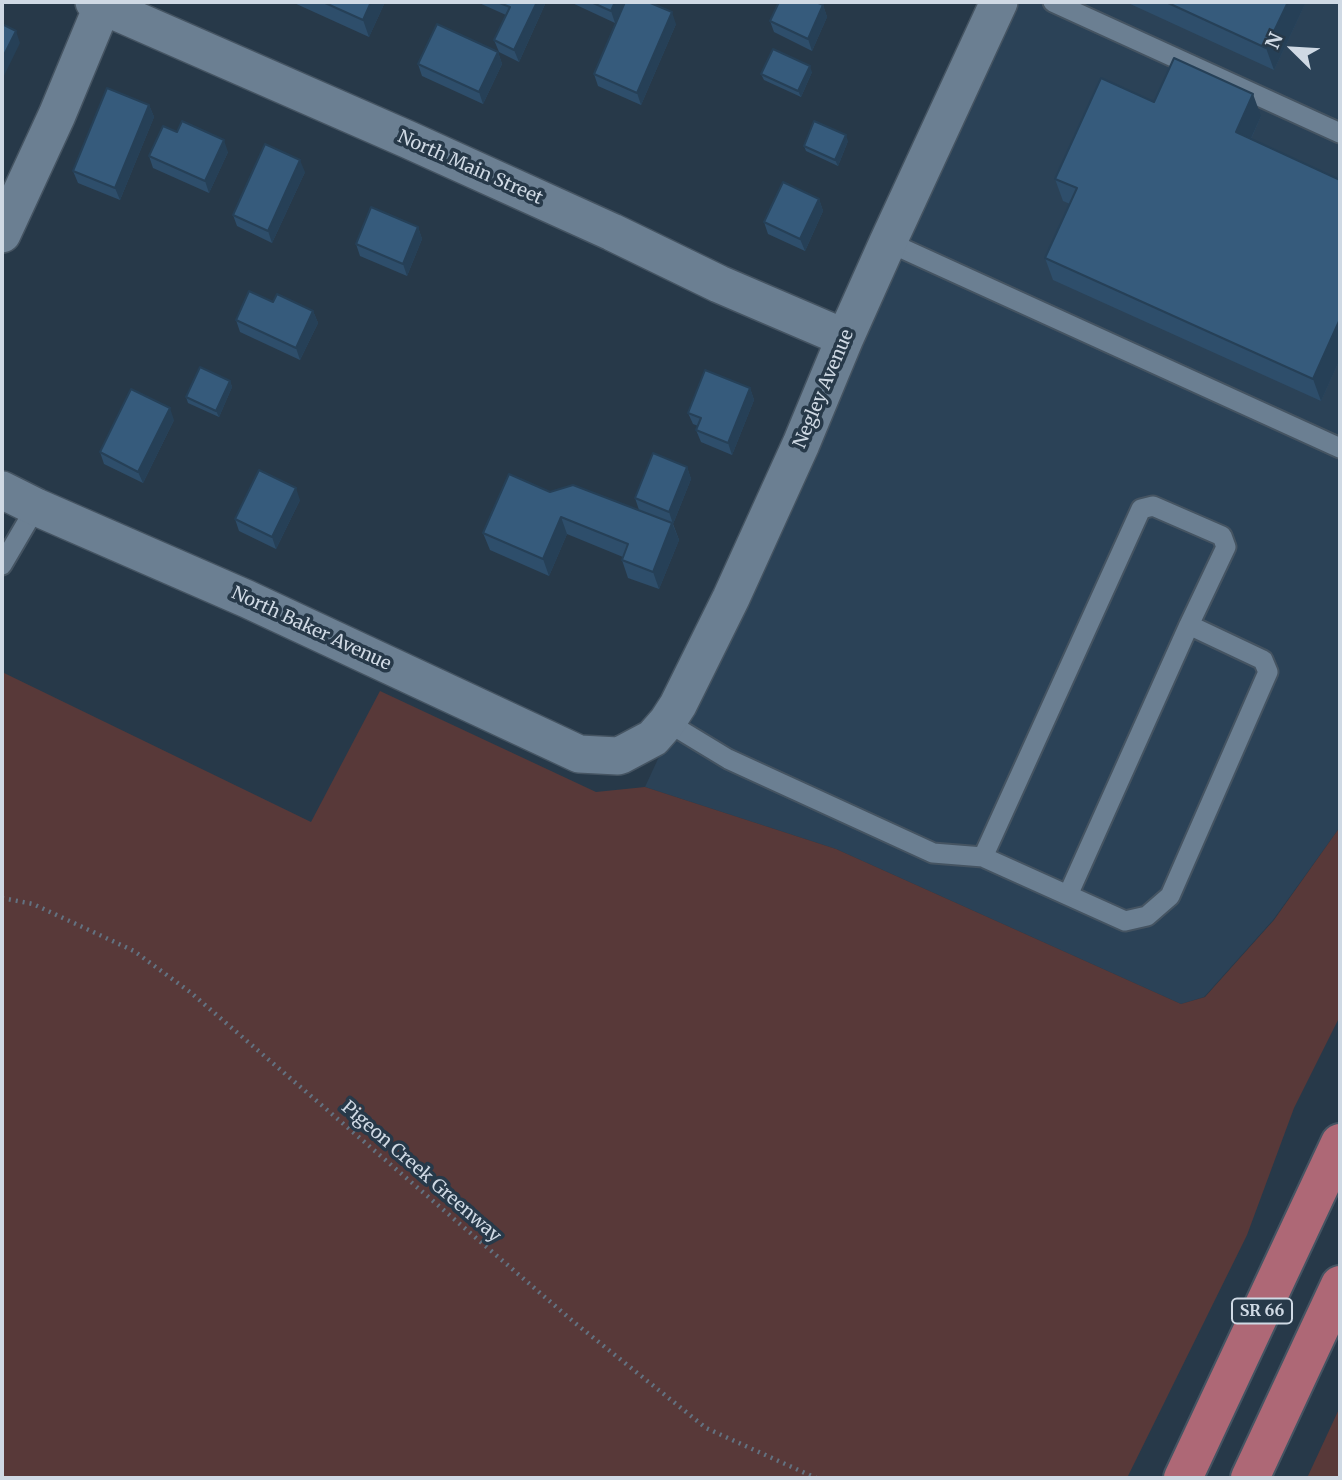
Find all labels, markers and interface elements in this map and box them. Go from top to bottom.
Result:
north arrow [1258,14,1328,84]
text: N [1260,29,1288,52]
street label: North Main Street [394,126,546,210]
street label: Negley Avenue [789,326,859,452]
street label: North Baker Avenue [228,583,394,675]
street label: Pigeon Creek Greenway [337,1097,505,1247]
road number: SR 66 [1232,1298,1292,1324]

